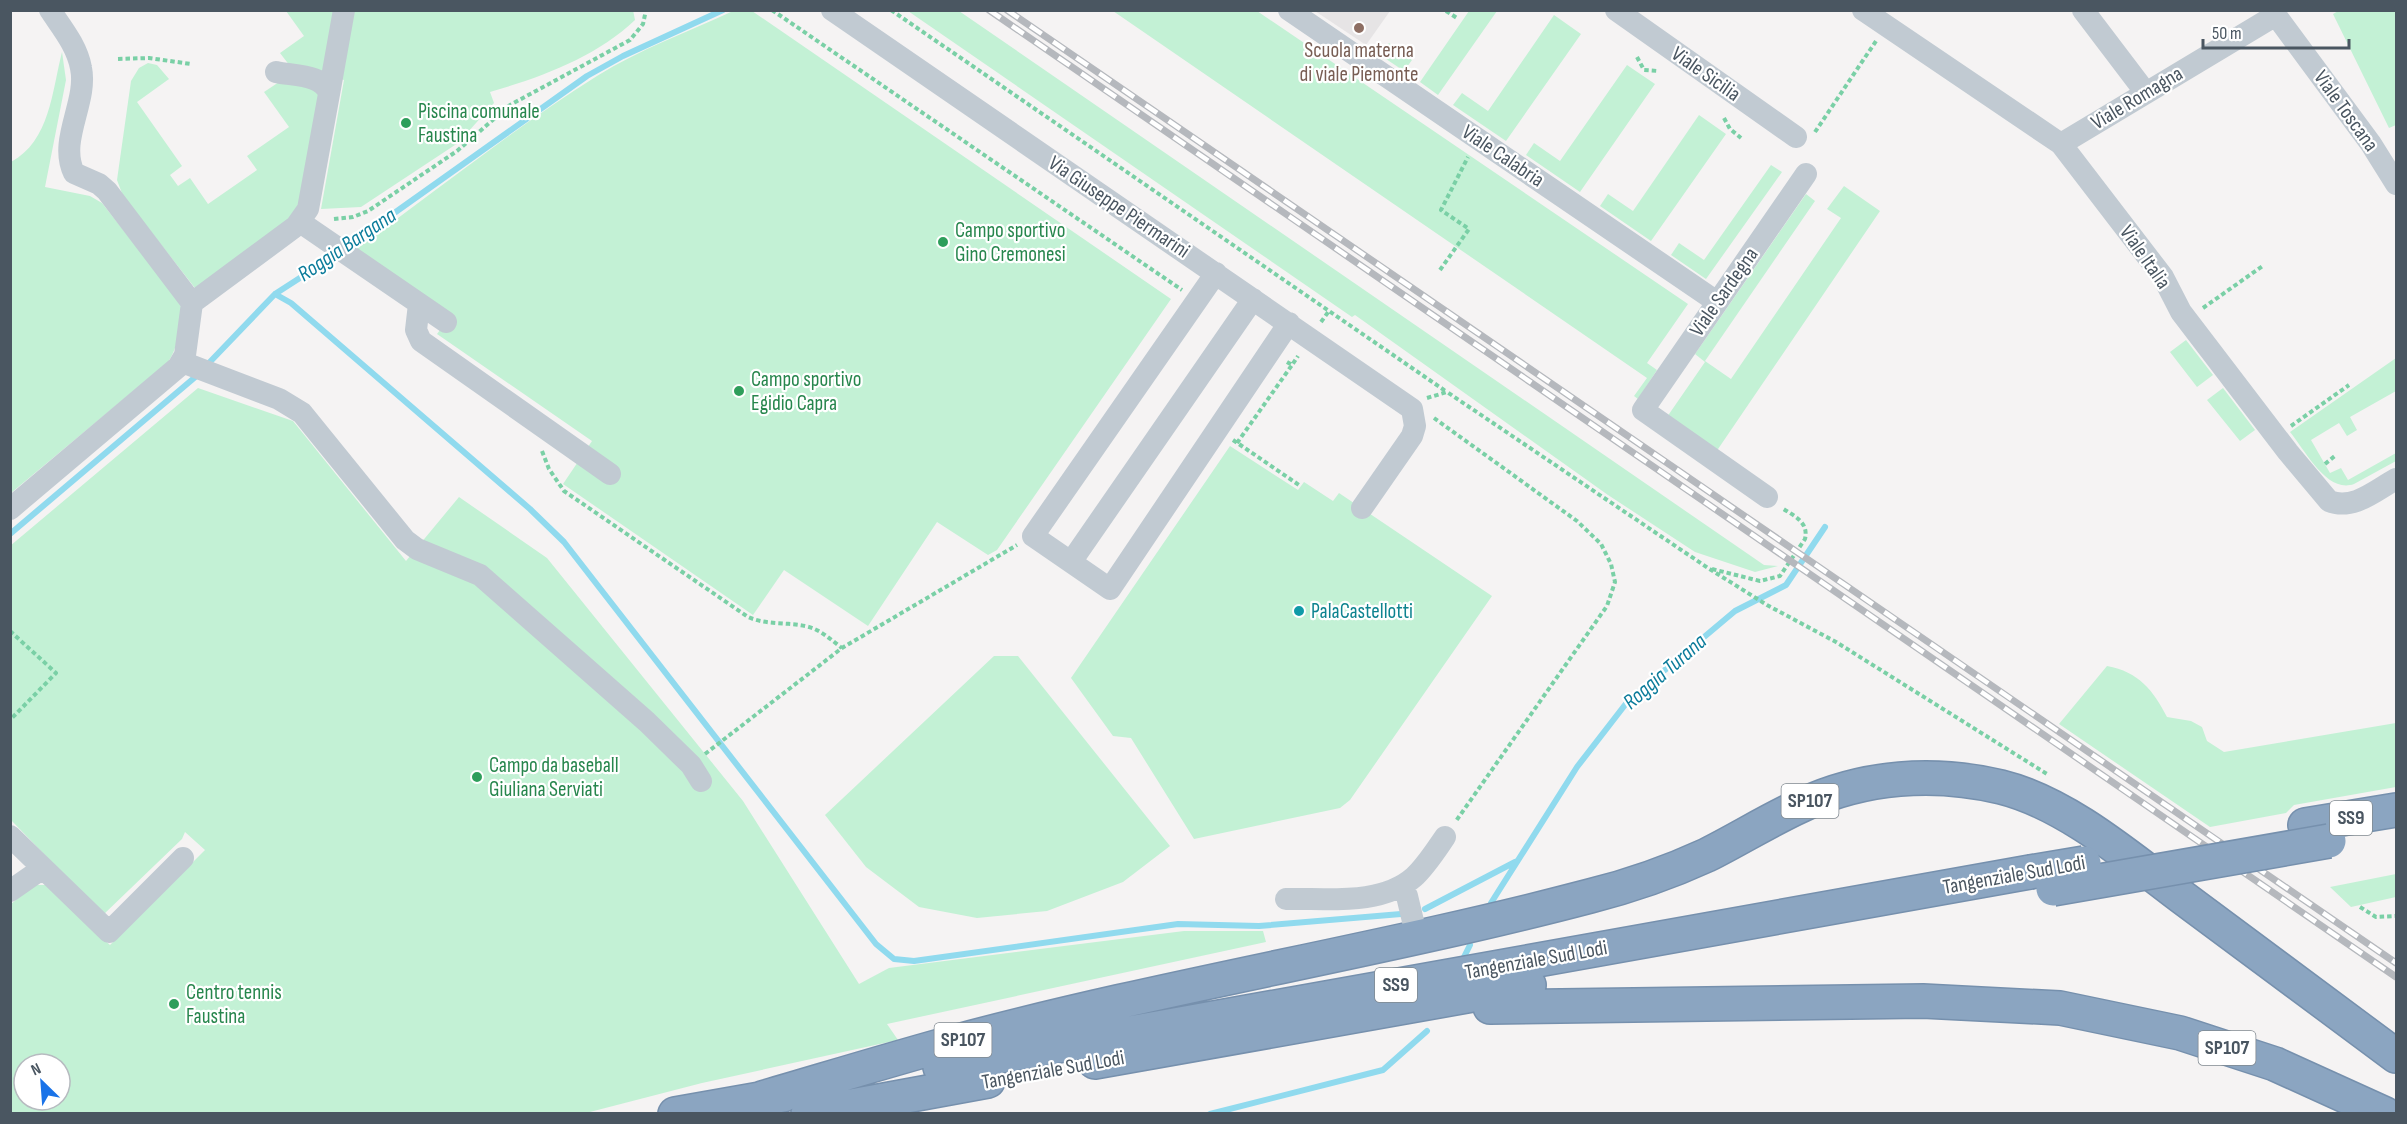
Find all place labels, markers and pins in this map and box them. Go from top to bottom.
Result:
marker: Scuola materna di viale Piemonte [1352,21,1366,35]
place label: Scuola materna di viale Piemonte [1299,38,1419,87]
place label: Piscina comunale Faustina [418,99,540,148]
marker: Piscina comunale Faustina [399,116,413,130]
place label: Campo sportivo Gino Cremonesi [955,218,1066,267]
marker: Campo sportivo Gino Cremonesi [936,235,950,249]
place label: Campo sportivo Egidio Capra [751,367,861,416]
marker: Campo sportivo Egidio Capra [732,384,746,398]
place label: PalaCastellotti [1311,599,1413,624]
marker: PalaCastellotti [1292,604,1306,618]
place label: Campo da baseball Giuliana Serviati [489,753,619,802]
marker: Campo da baseball Giuliana Serviati [470,770,484,784]
place label: Centro tennis Faustina [186,980,282,1029]
marker: Centro tennis Faustina [167,997,181,1011]

